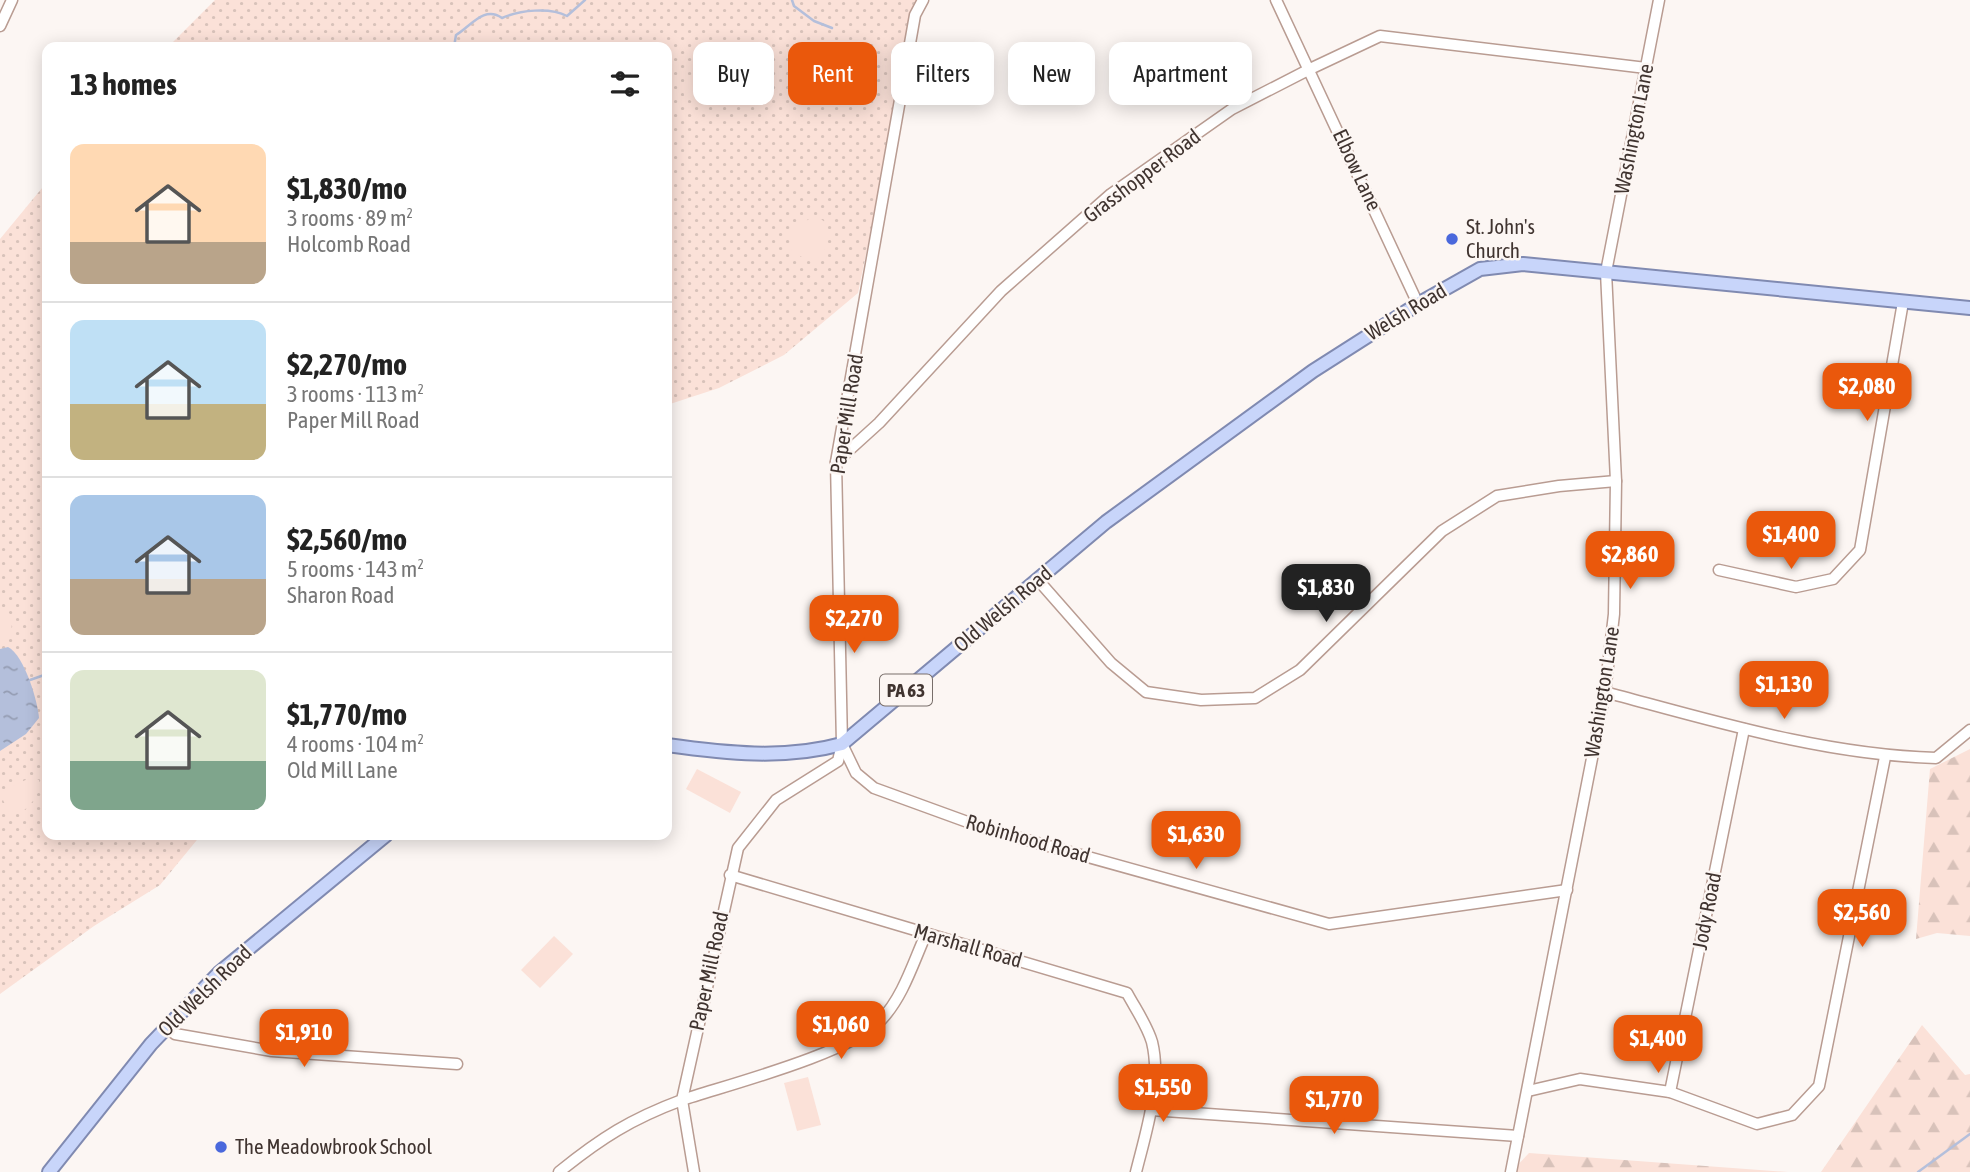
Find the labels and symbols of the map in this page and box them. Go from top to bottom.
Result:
street label: Washington Lane [1609,62,1657,196]
street label: Grasshopper Road [1078,123,1205,227]
street label: Elbow Lane [1329,125,1387,214]
place label: St. John's Church [1466,214,1535,262]
marker: St. John's Church [1444,231,1460,247]
street label: Welsh Road [1361,278,1450,345]
street label: Paper Mill Road [825,352,867,476]
pin: $2,080 [1810,364,1924,423]
pin: $1,400 [1734,512,1848,571]
pin: $2,860 [1573,532,1687,591]
street label: Old Welsh Road [948,560,1056,656]
pin: $1,830 [1269,564,1383,624]
pin: $2,270 [797,596,911,655]
street label: Washington Lane [1579,625,1623,759]
pin: $1,130 [1727,662,1841,721]
road number: PA 63 [880,674,932,706]
street label: Robinhood Road [963,809,1093,867]
pin: $1,630 [1139,812,1253,871]
street label: Jody Road [1687,870,1725,951]
pin: $2,560 [1805,890,1919,949]
street label: Paper Mill Road [684,909,732,1033]
street label: Marshall Road [911,918,1025,972]
street label: Old Welsh Road [153,940,256,1041]
pin: $1,060 [784,1002,898,1061]
pin: $1,910 [247,1010,361,1069]
pin: $1,400 [1601,1016,1715,1075]
pin: $1,550 [1106,1064,1220,1124]
pin: $1,770 [1277,1076,1391,1136]
place label: The Meadowbrook School [235,1134,432,1158]
marker: The Meadowbrook School [213,1139,229,1155]

